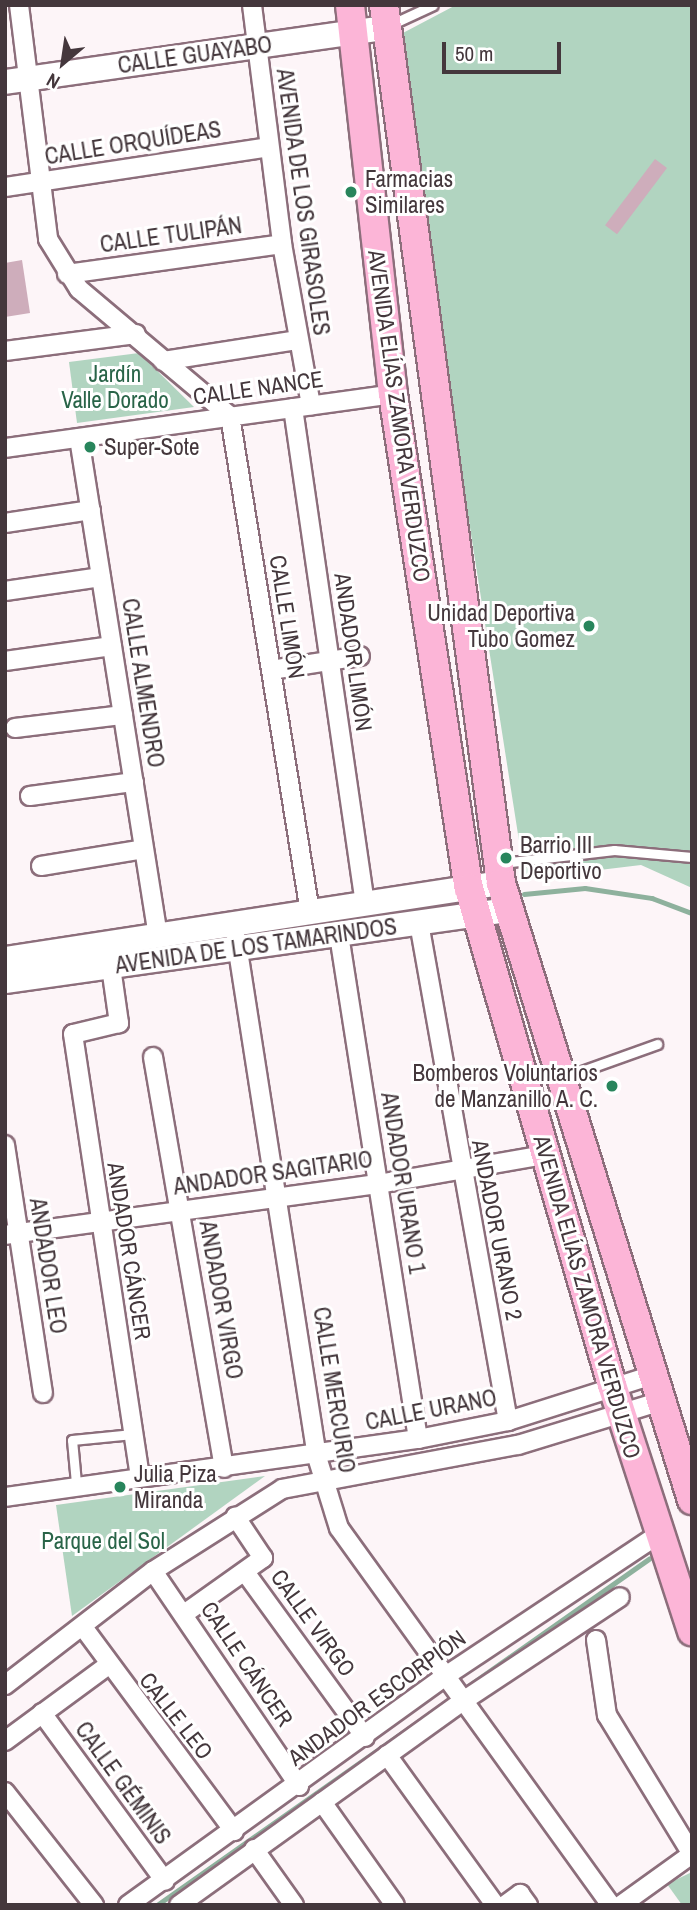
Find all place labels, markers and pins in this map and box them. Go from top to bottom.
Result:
place label: Farmacias Similares [365,165,453,219]
marker: Farmacias Similares [343,184,359,200]
place label: Super-Sote [104,433,199,461]
marker: Super-Sote [82,439,98,455]
place label: Unidad Deportiva Tubo Gomez [427,599,575,653]
marker: Unidad Deportiva Tubo Gomez [581,618,597,634]
place label: Barrio III Deportivo [520,831,602,885]
marker: Barrio III Deportivo [498,850,514,866]
place label: Bomberos Voluntarios de Manzanillo A. C. [412,1059,598,1113]
marker: Bomberos Voluntarios de Manzanillo A. C. [604,1078,620,1094]
place label: Julia Piza Miranda [134,1460,217,1514]
marker: Julia Piza Miranda [112,1479,128,1495]

